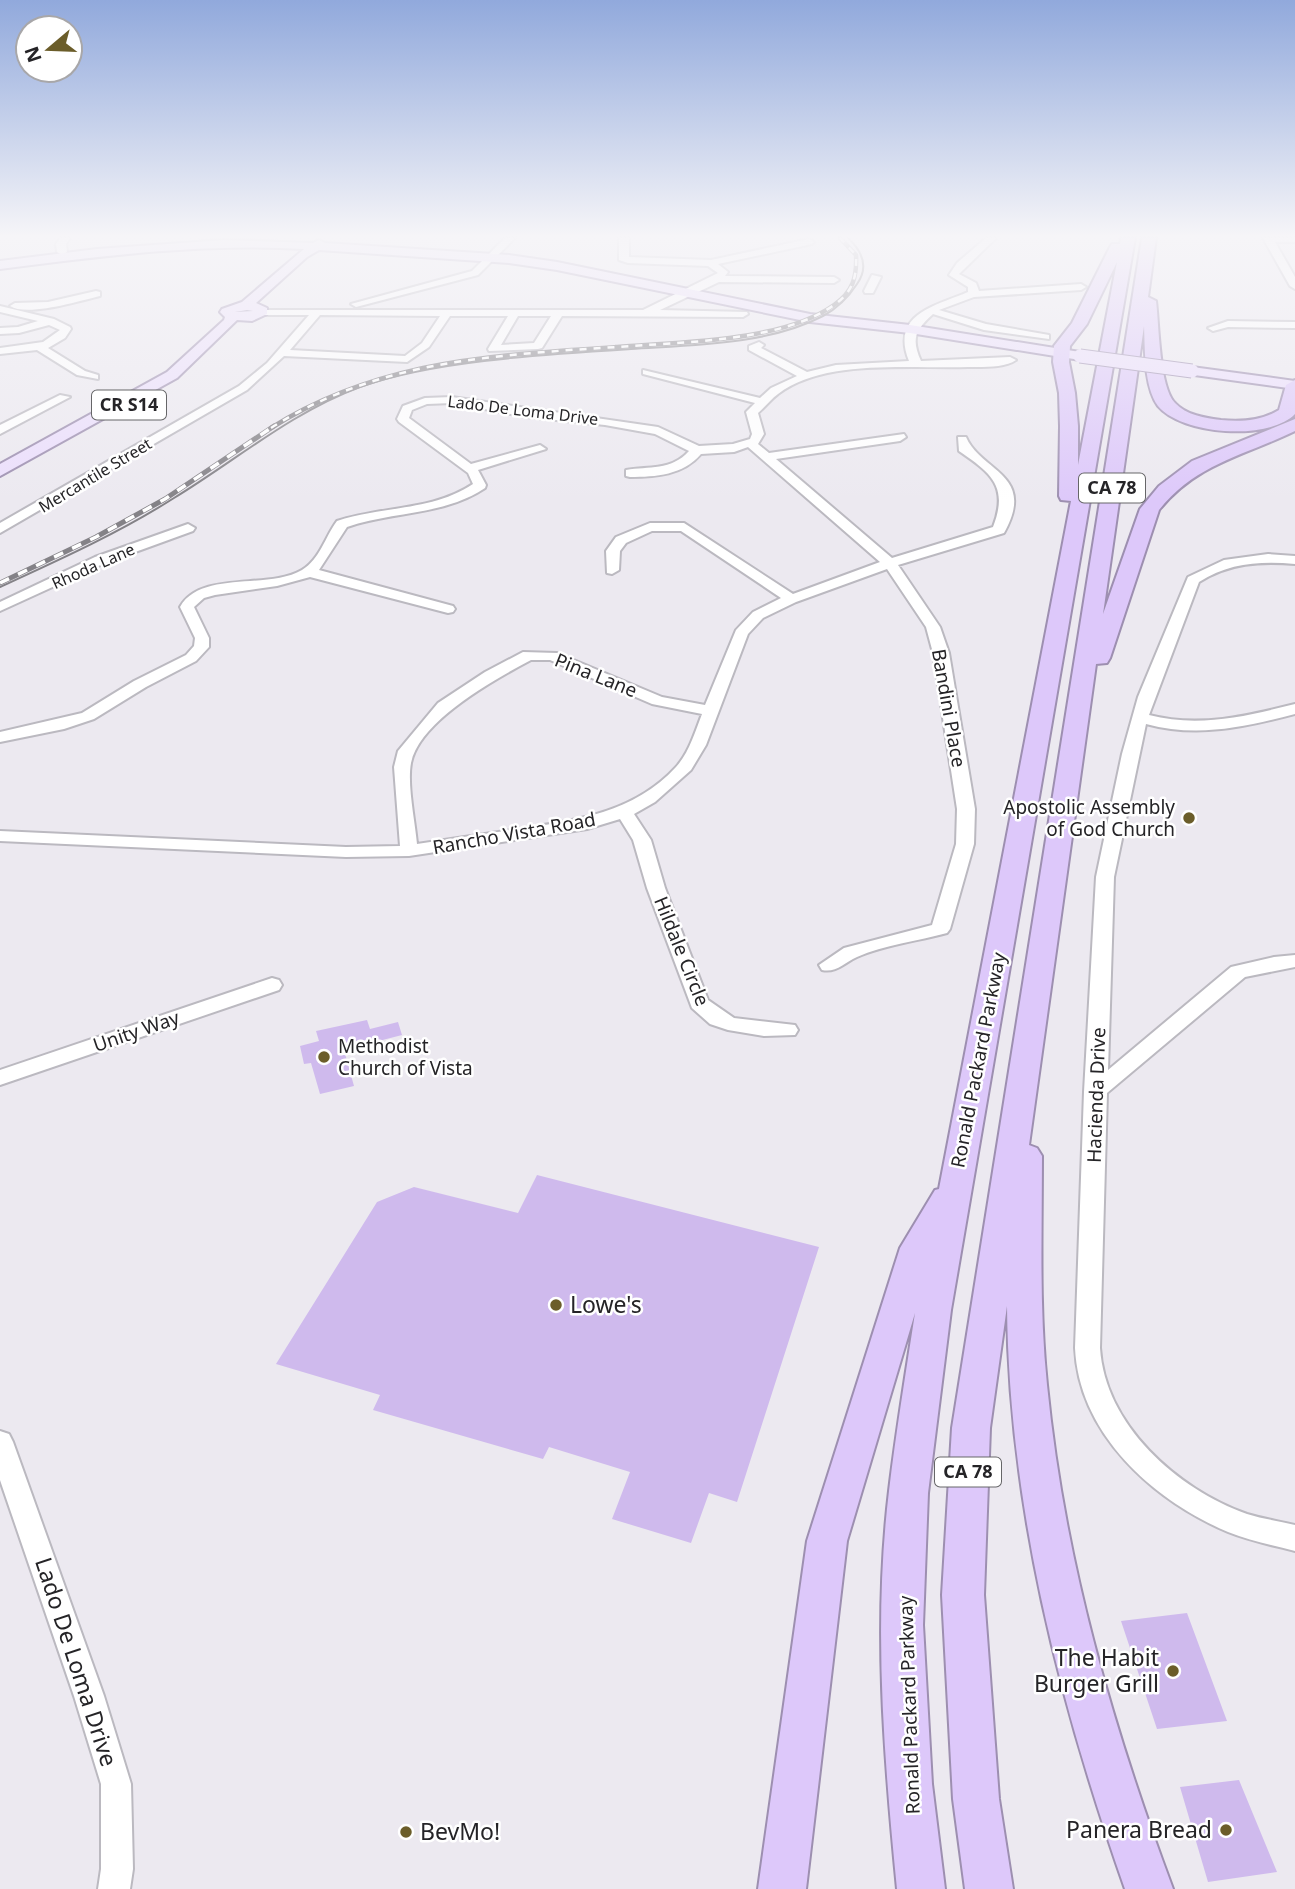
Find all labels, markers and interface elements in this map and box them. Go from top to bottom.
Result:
north arrow [14,14,84,84]
text: N [18,43,48,66]
road number: CR S14 [92,390,166,419]
street label: Lado De Loma Drive [446,390,600,430]
street label: Mercantile Street [34,432,156,517]
road number: CA 78 [1079,474,1145,502]
street label: Rhoda Lane [48,538,138,594]
street label: Pina Lane [551,647,641,703]
street label: Bandini Place [926,647,972,769]
place label: Apostolic Assembly of God Church [1003,794,1175,842]
street label: Rancho Vista Road [430,806,598,860]
marker: Apostolic Assembly of God Church [1181,810,1197,826]
street label: Hildale Circle [648,892,716,1010]
street label: Ronald Packard Parkway [944,950,1012,1170]
street label: Unity Way [89,1004,183,1058]
street label: Hacienda Drive [1081,1027,1111,1163]
place label: Methodist Church of Vista [338,1033,473,1081]
marker: Methodist Church of Vista [316,1049,332,1065]
place label: Lowe's [570,1288,642,1320]
marker: Lowe's [548,1297,564,1313]
road number: CA 78 [935,1457,1001,1486]
street label: Lado De Loma Drive [28,1553,126,1770]
street label: Ronald Packard Parkway [892,1595,926,1815]
place label: The Habit Burger Grill [1034,1641,1159,1699]
marker: The Habit Burger Grill [1165,1663,1181,1679]
place label: Panera Bread [1066,1813,1212,1845]
place label: BevMo! [420,1815,500,1847]
marker: Panera Bread [1218,1822,1234,1838]
marker: BevMo! [398,1824,414,1840]

